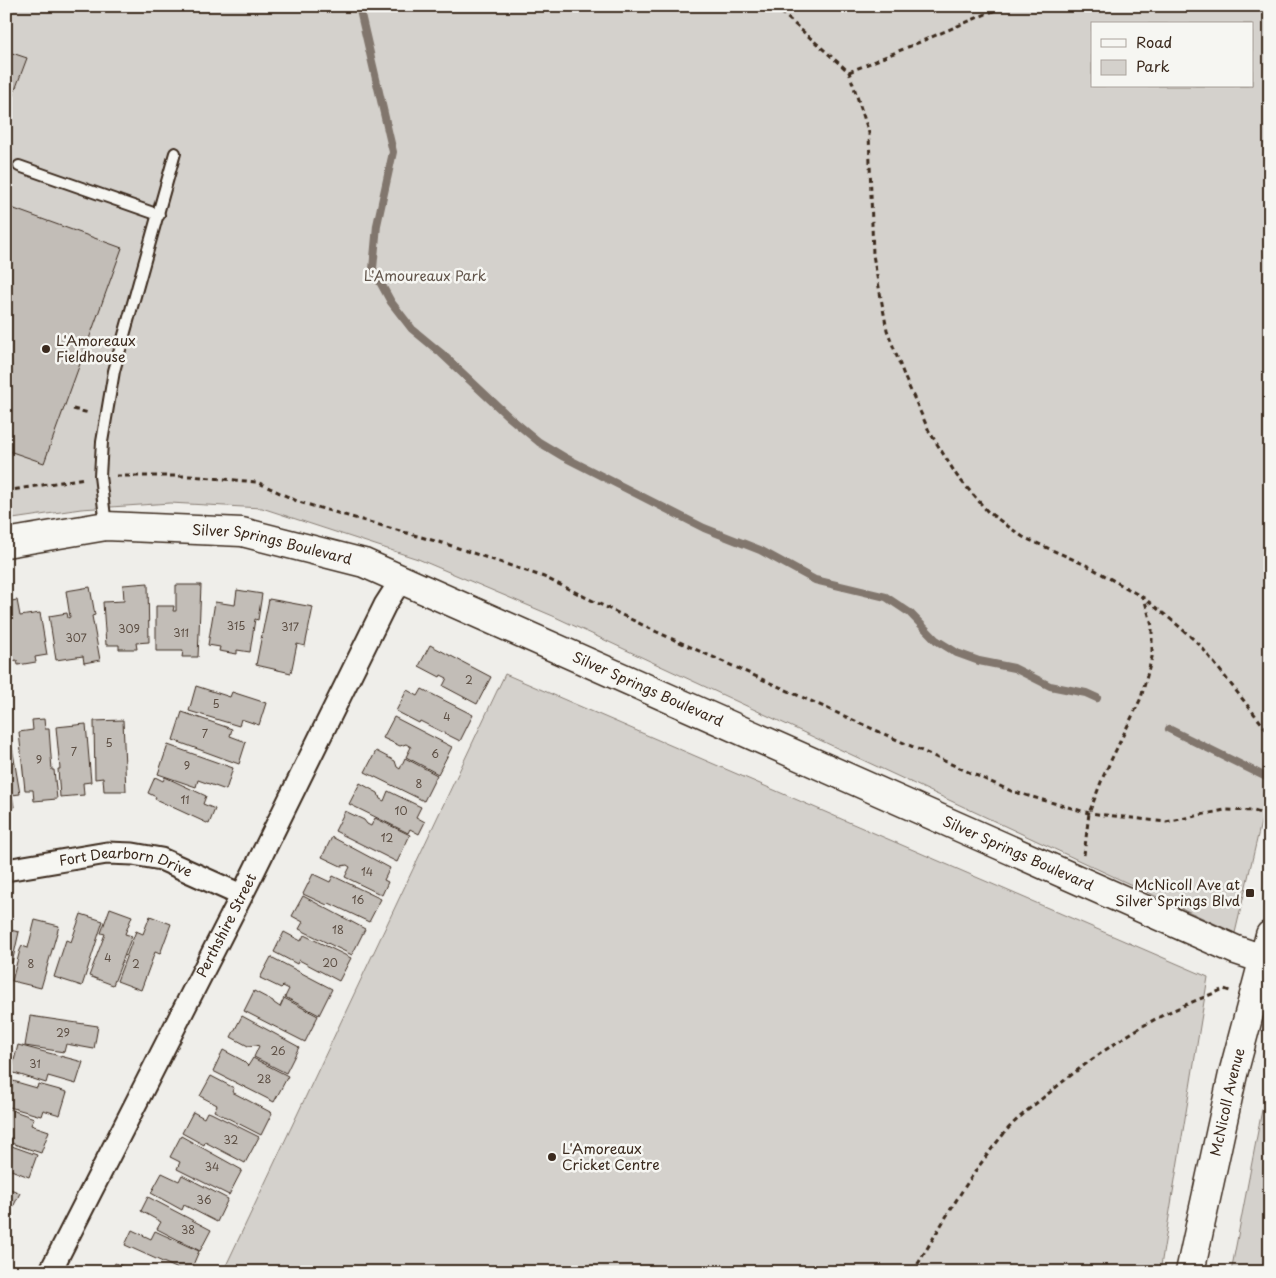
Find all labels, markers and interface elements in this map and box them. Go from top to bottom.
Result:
legend [1091,22,1254,88]
text: Road [1136,30,1172,53]
text: Park [1136,54,1170,77]
park label: L'Amoureaux Park [364,265,487,286]
place label: L'Amoreaux Fieldhouse [56,330,135,367]
marker: L'Amoreaux Fieldhouse [40,343,52,355]
street label: Silver Springs Boulevard [191,519,355,570]
house number: 315 [227,617,245,634]
house number: 317 [281,618,299,635]
house number: 309 [118,620,140,637]
house number: 311 [173,624,189,641]
house number: 307 [65,629,87,646]
street label: Silver Springs Boulevard [569,646,727,731]
house number: 2 [465,671,473,688]
house number: 5 [212,695,220,712]
house number: 4 [443,708,451,725]
house number: 7 [202,725,208,742]
house number: 5 [105,734,113,751]
house number: 7 [71,743,77,760]
house number: 6 [431,745,439,762]
house number: 9 [36,751,42,768]
house number: 9 [184,757,190,774]
house number: 8 [416,775,423,792]
house number: 11 [180,791,190,808]
house number: 10 [395,802,407,819]
street label: Silver Springs Boulevard [939,810,1097,896]
house number: 12 [381,829,394,846]
street label: Fort Dearborn Drive [57,842,196,882]
house number: 14 [361,863,373,880]
street label: Perthshire Street [191,869,261,981]
place label: McNicoll Ave at Silver Springs Blvd [1115,874,1240,911]
marker: McNicoll Ave at Silver Springs Blvd [1244,887,1256,899]
house number: 16 [352,891,365,908]
house number: 18 [332,921,344,938]
house number: 4 [104,949,112,966]
house number: 20 [322,954,338,971]
house number: 8 [28,955,35,972]
house number: 2 [132,955,140,972]
house number: 29 [56,1024,70,1041]
house number: 26 [270,1042,286,1059]
street label: McNicoll Avenue [1204,1045,1250,1158]
house number: 31 [29,1055,41,1072]
house number: 28 [257,1070,271,1087]
house number: 32 [224,1131,239,1148]
place label: L'Amoreaux Cricket Centre [562,1138,660,1175]
marker: L'Amoreaux Cricket Centre [546,1151,558,1163]
house number: 34 [205,1158,219,1175]
house number: 36 [197,1191,212,1208]
house number: 38 [181,1221,195,1238]

